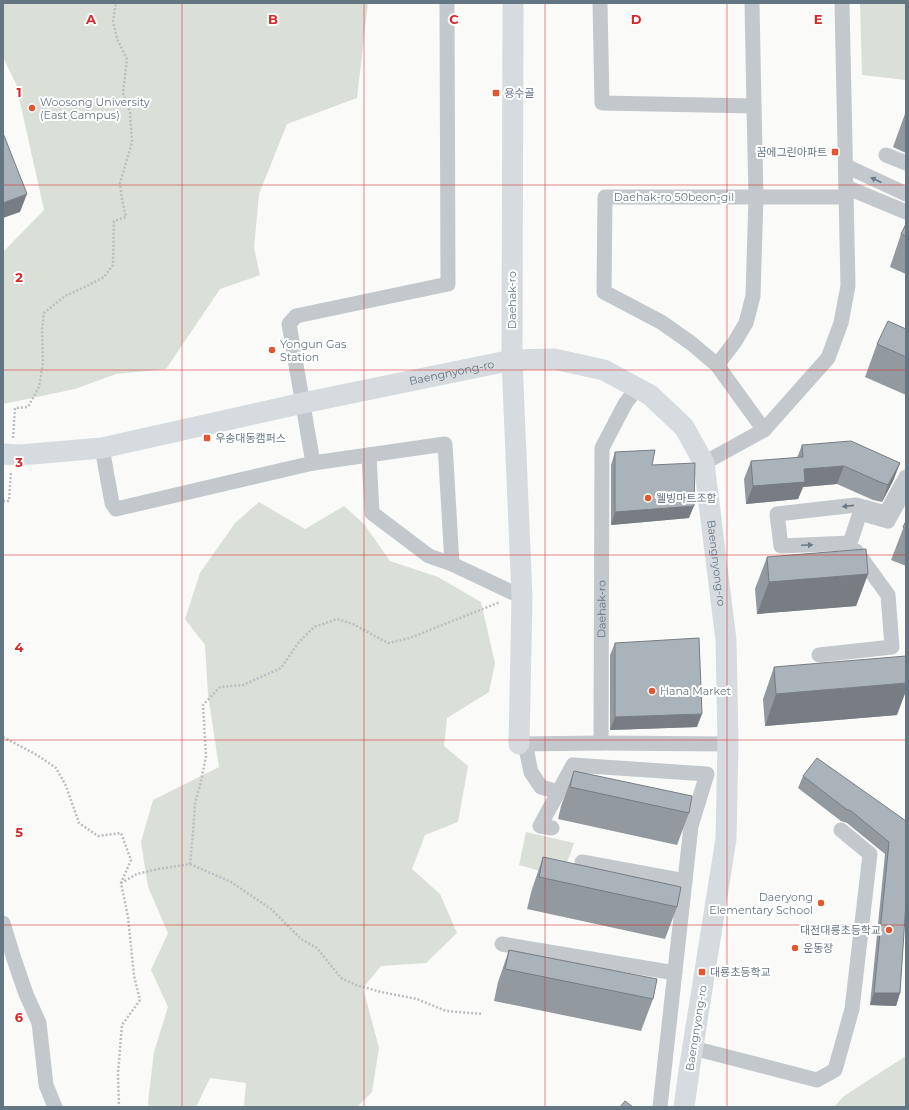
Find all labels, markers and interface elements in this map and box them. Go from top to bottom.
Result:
text: A [85,11,97,27]
text: B [268,11,278,27]
text: C [449,11,459,27]
text: D [631,11,642,27]
text: E [814,11,823,27]
text: 1 [16,84,22,100]
place label: 용수골 [504,86,534,100]
marker: 용수골 [491,88,501,98]
place label: Woosong University (East Campus) [40,95,150,122]
marker: Woosong University (East Campus) [27,103,37,113]
place label: 꿈에그린아파트 [756,145,827,159]
marker: 꿈에그린아파트 [830,147,840,157]
one-way arrow [870,177,881,183]
street label: Daehak-ro 50beon-gil [614,190,734,204]
text: 2 [15,269,23,285]
street label: Daehak-ro [505,271,519,329]
place label: Yongun Gas Station [280,337,347,364]
marker: Yongun Gas Station [267,345,277,355]
street label: Baengnyong-ro [408,357,496,388]
place label: 우송대동캠퍼스 [215,431,286,445]
marker: 우송대동캠퍼스 [202,433,212,443]
text: 3 [14,454,23,470]
place label: 웰빙마트조합 [656,491,717,505]
marker: 웰빙마트조합 [643,493,653,503]
one-way arrow [842,503,854,509]
street label: Baengnyong-ro [704,519,729,607]
one-way arrow [801,542,814,548]
street label: Daehak-ro [594,580,609,638]
text: 4 [15,639,24,655]
place label: Hana Market [660,684,732,698]
marker: Hana Market [647,686,657,696]
text: 5 [15,824,23,840]
place label: Daeryong Elementary School [709,890,813,917]
marker: Daeryong Elementary School [816,898,826,908]
place label: 대전대룡초등학교 [800,923,881,937]
marker: 대전대룡초등학교 [884,925,894,935]
place label: 운동장 [803,941,833,955]
marker: 운동장 [790,943,800,953]
place label: 대룡초등학교 [710,965,771,979]
marker: 대룡초등학교 [697,967,707,977]
street label: Baengnyong-ro [682,984,710,1072]
text: 6 [15,1009,24,1025]

